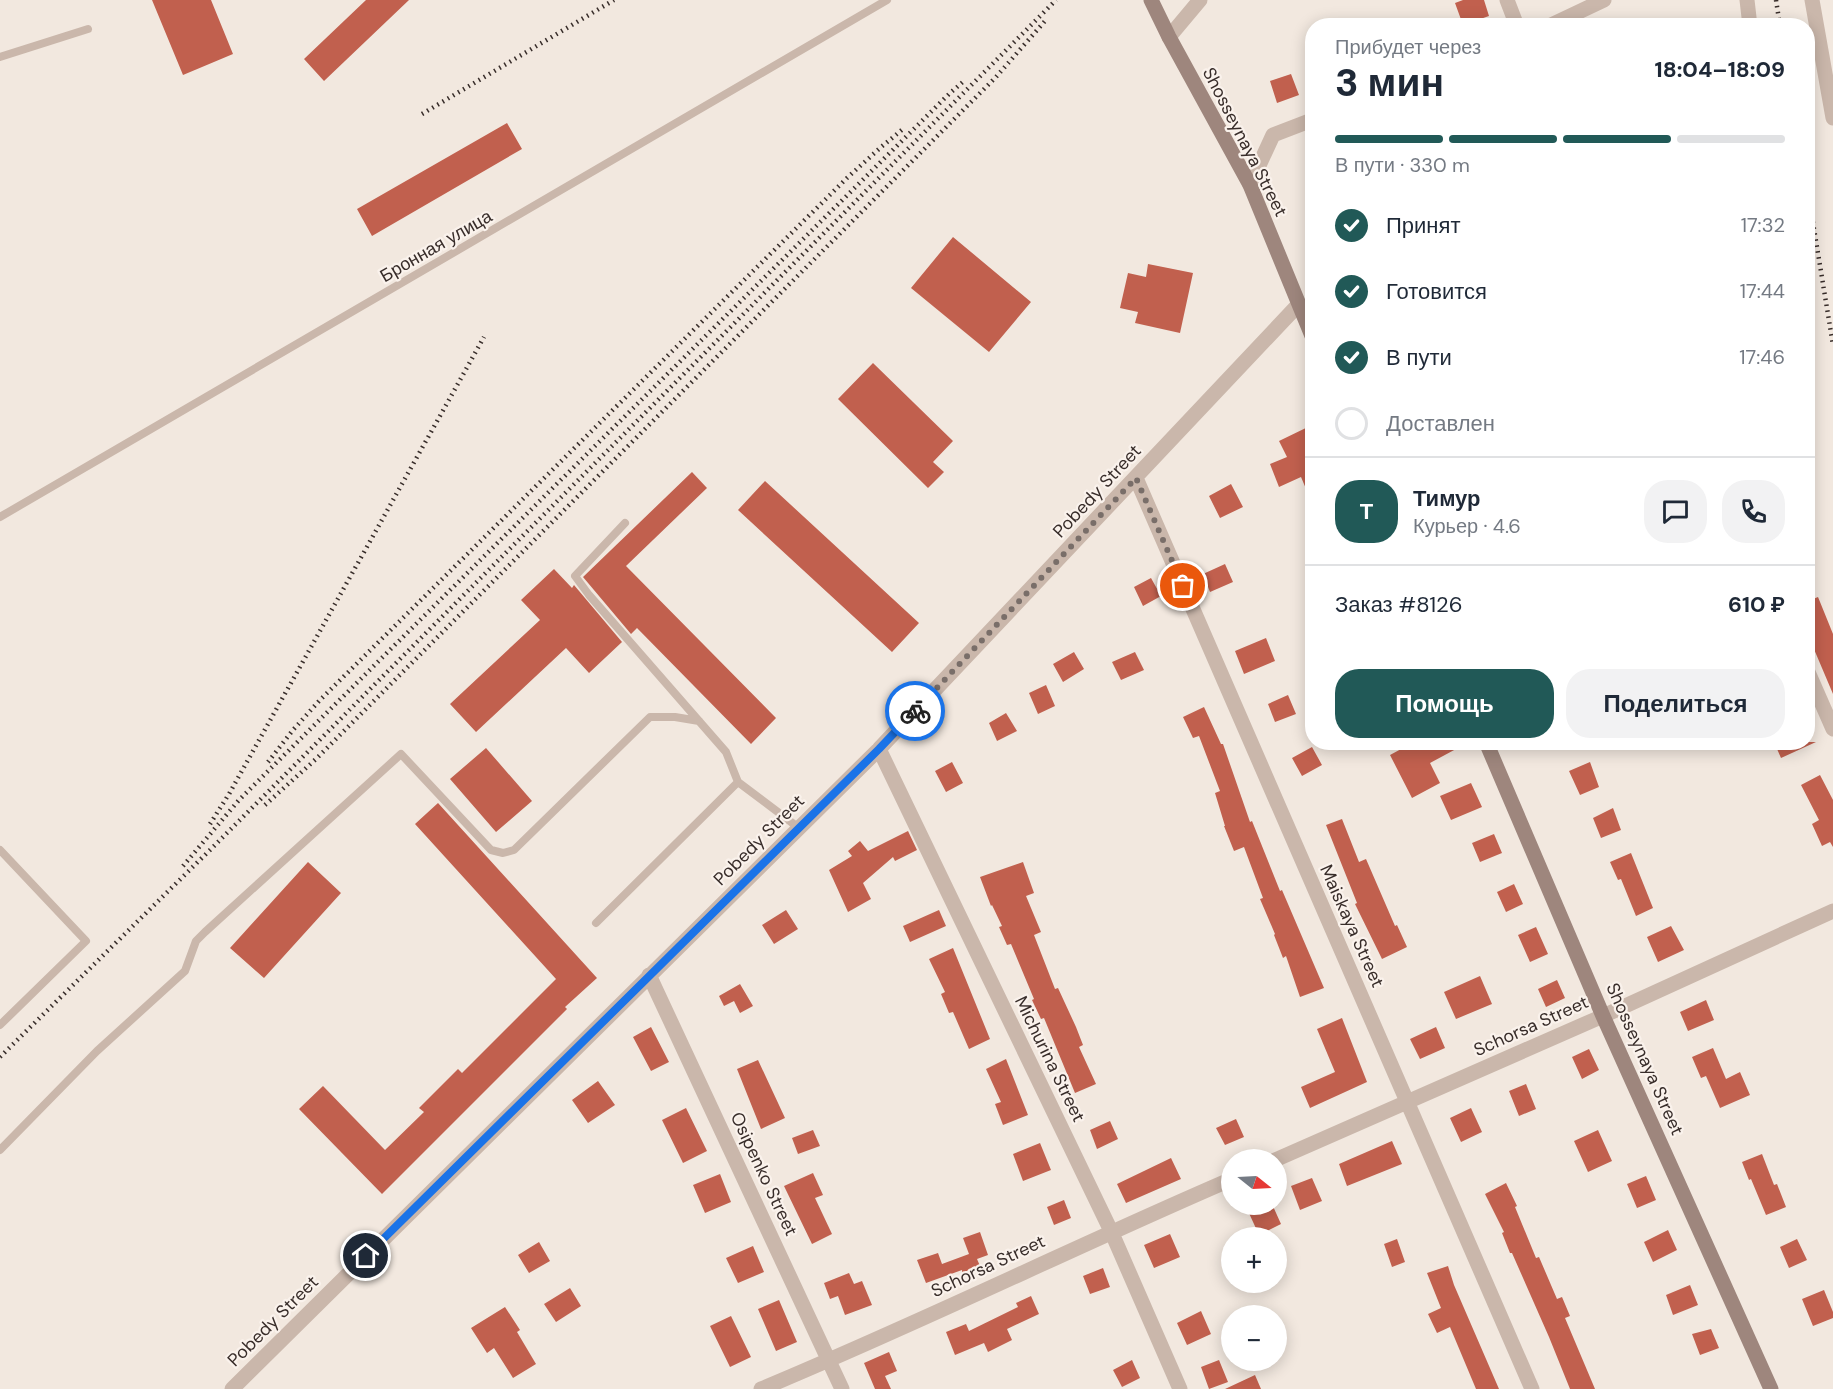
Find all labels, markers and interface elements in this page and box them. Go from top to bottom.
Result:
text: Прибудет через [1335,34,1481,60]
text: 18:04–18:09 [1655,55,1785,84]
text: 3 мин [1335,57,1444,108]
street label: Shosseynaya Street [1197,63,1293,221]
text: В пути · 330 m [1335,152,1470,178]
street label: Бронная улица [376,204,497,288]
icon: check [1335,209,1368,242]
text: Принят [1386,211,1460,240]
text: 17:32 [1741,212,1785,238]
icon: check [1335,275,1368,308]
text: Готовится [1386,277,1487,306]
text: 17:44 [1740,278,1785,304]
icon: check [1335,341,1368,374]
text: В пути [1386,343,1452,372]
text: 17:46 [1739,344,1785,370]
text: Доставлен [1386,409,1495,438]
street label: Pobedy Street [1048,439,1146,543]
button: chat [1644,480,1707,543]
button: phone [1722,480,1785,543]
text: Тимур [1413,484,1481,513]
text: Т [1360,497,1373,526]
text: Курьер · 4.6 [1413,513,1521,539]
pin [1157,560,1208,611]
icon: bag [1166,569,1199,602]
text: Заказ #8126 [1335,590,1463,619]
text: 610 ₽ [1728,590,1785,619]
button: Помощь [1335,669,1554,738]
button: Поделиться [1566,669,1785,738]
courier [885,681,945,741]
icon: bike [899,695,932,728]
street label: Pobedy Street [708,789,810,891]
street label: Maiskaya Street [1314,861,1390,991]
street label: Shosseynaya Street [1601,979,1689,1139]
street label: Schorsa Street [1470,990,1592,1062]
street label: Michurina Street [1009,992,1091,1126]
street label: Osipenko Street [725,1108,803,1240]
north arrow [1221,1149,1287,1215]
map controls [1221,1149,1287,1371]
button: + [1221,1227,1287,1293]
street label: Schorsa Street [927,1229,1049,1303]
pin [340,1230,391,1281]
icon: home [349,1239,382,1272]
street label: Pobedy Street [222,1270,324,1372]
button: − [1221,1305,1287,1371]

